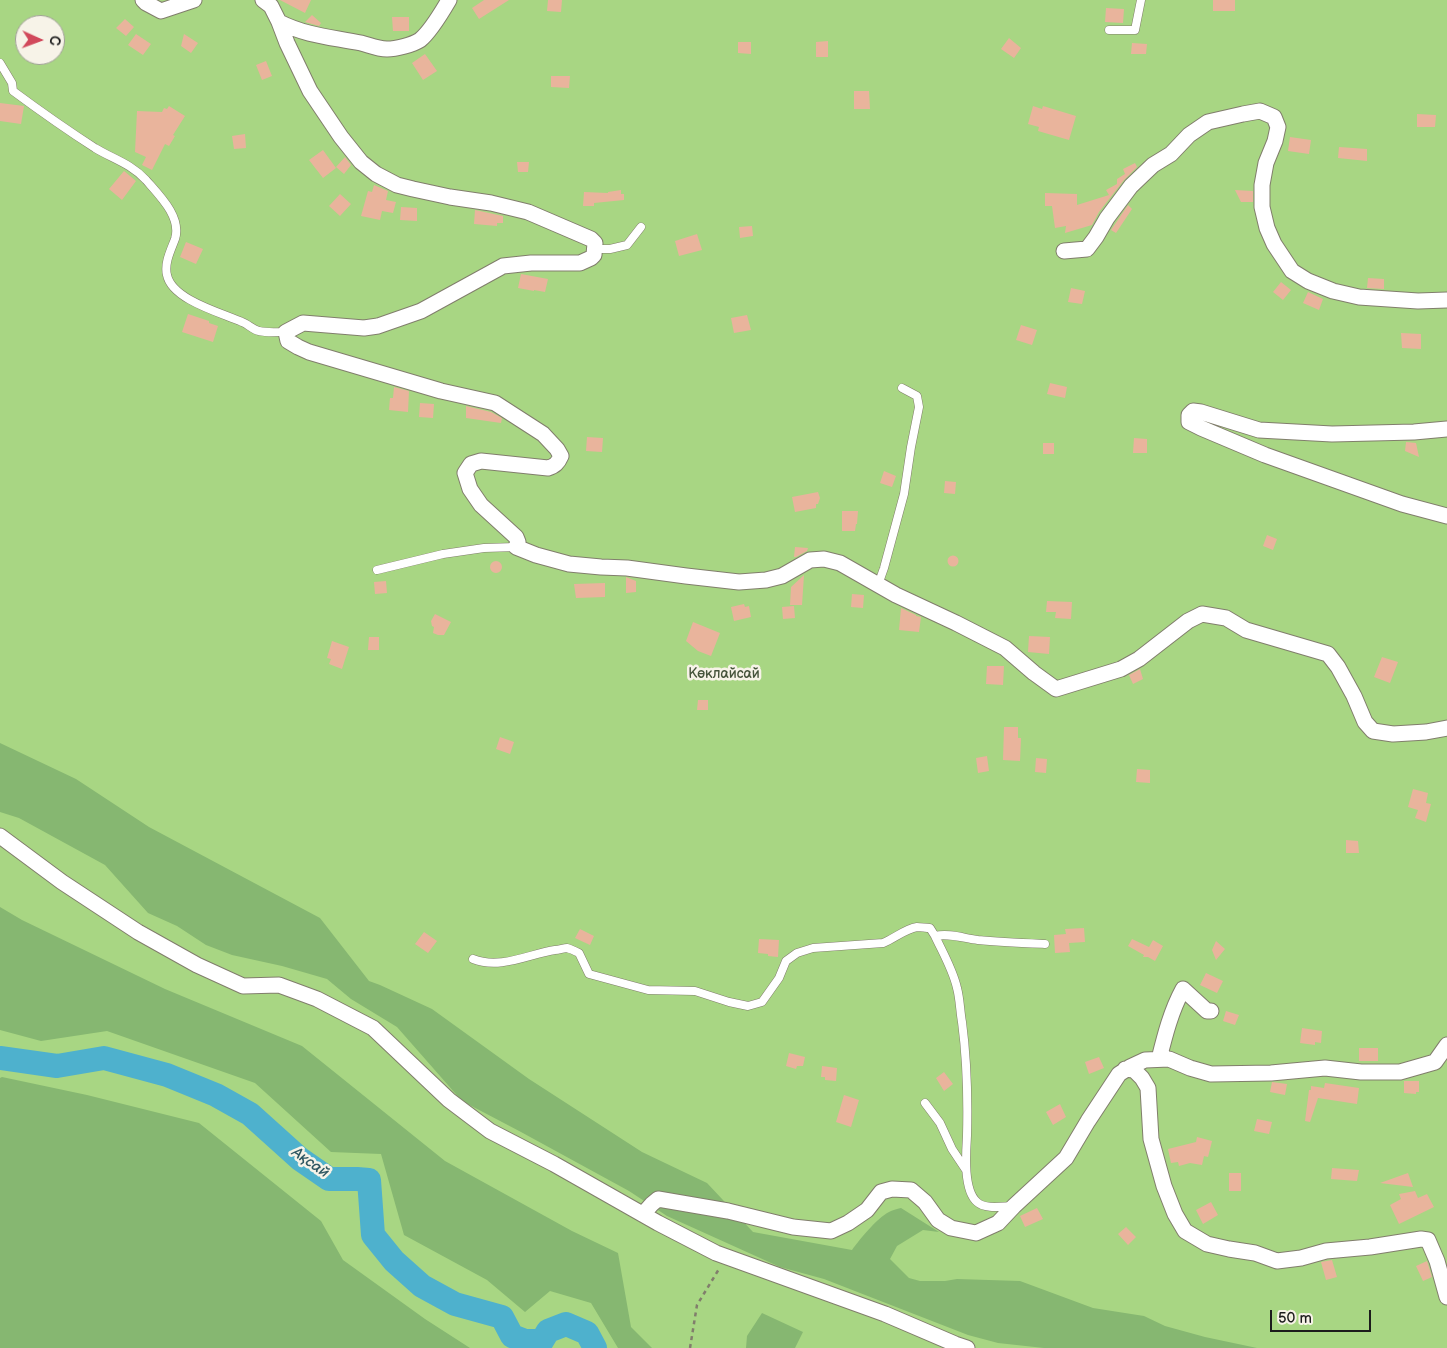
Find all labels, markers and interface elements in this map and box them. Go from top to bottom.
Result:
north arrow [15,15,65,65]
text: С [46,35,63,46]
park label: Көклайсай [688,666,760,682]
water label: Ақсай [288,1144,332,1182]
scale bar [1272,1300,1373,1332]
text: 50 m [1278,1309,1312,1328]

